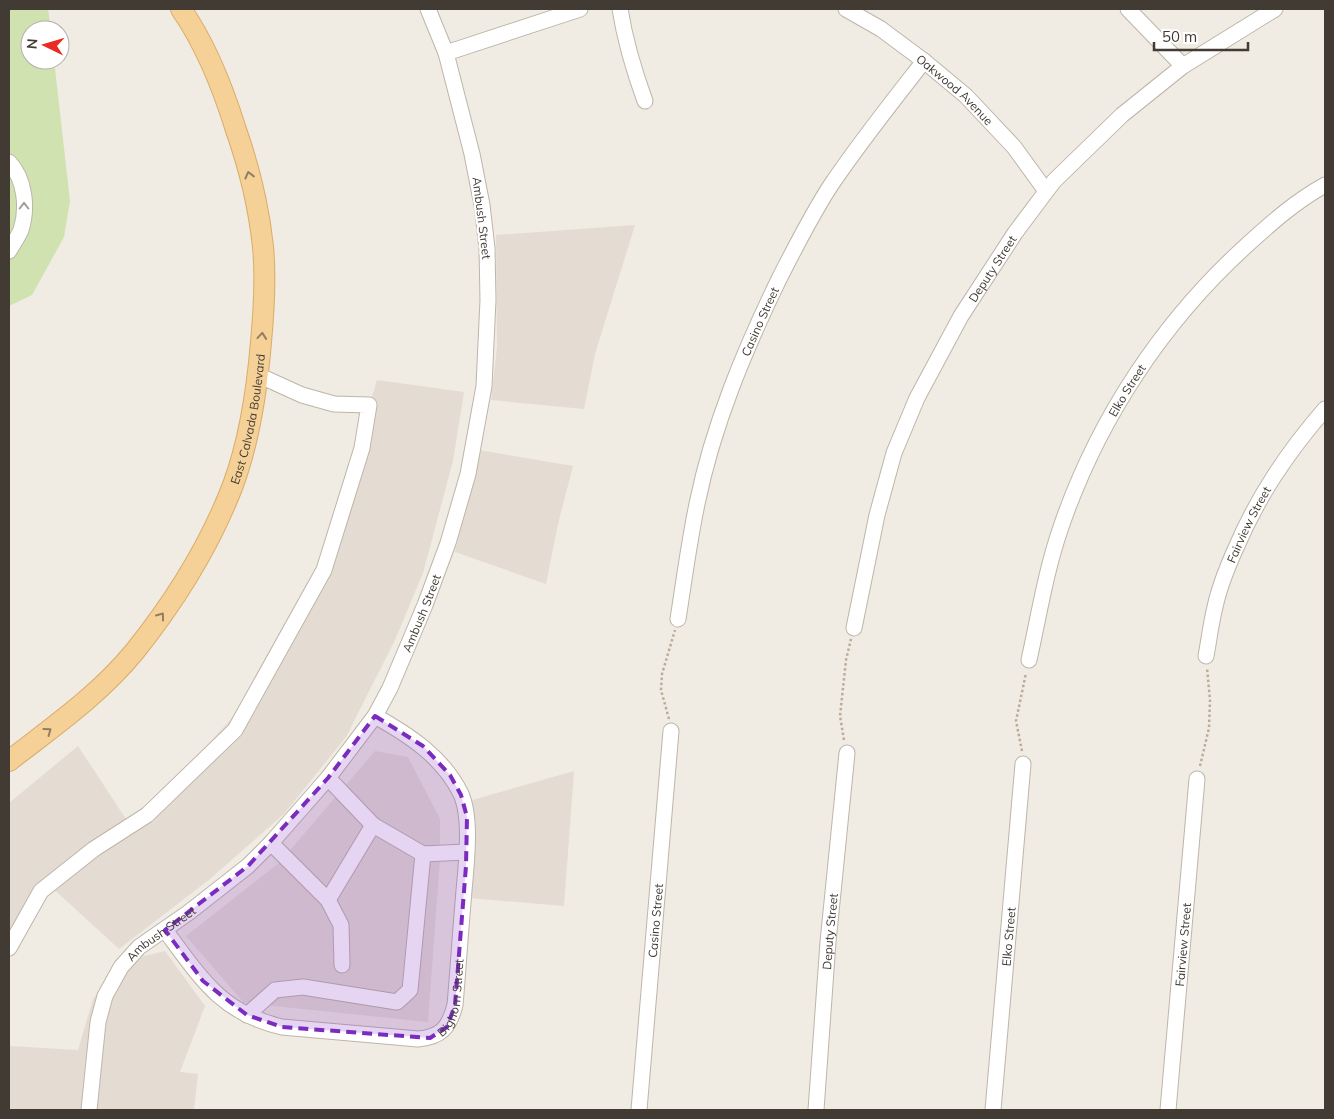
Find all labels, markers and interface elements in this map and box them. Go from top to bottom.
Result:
north arrow [20,20,70,70]
scale bar [1154,20,1248,52]
text: 50 m [1162,27,1197,46]
text: N [23,38,41,50]
street label: Oakwood Avenue [914,51,997,128]
one-way arrow [244,170,255,179]
street label: Ambush Street [470,176,494,260]
one-way arrow [19,202,29,210]
street label: Deputy Street [965,232,1019,305]
street label: Casino Street [737,284,782,358]
one-way arrow [256,331,267,339]
street label: East Calvada Boulevard [226,353,267,486]
street label: Elko Street [1105,361,1149,419]
street label: Fairview Street [1223,483,1274,565]
street label: Ambush Street [399,572,443,654]
one-way arrow [155,612,164,622]
one-way arrow [42,729,51,737]
street label: Casino Street [644,883,666,958]
street label: Deputy Street [819,893,840,970]
street label: Fairview Street [1171,902,1194,987]
street label: Ambush Street [123,903,198,964]
street label: Elko Street [998,907,1018,967]
street label: Bighorn Street [434,958,466,1039]

